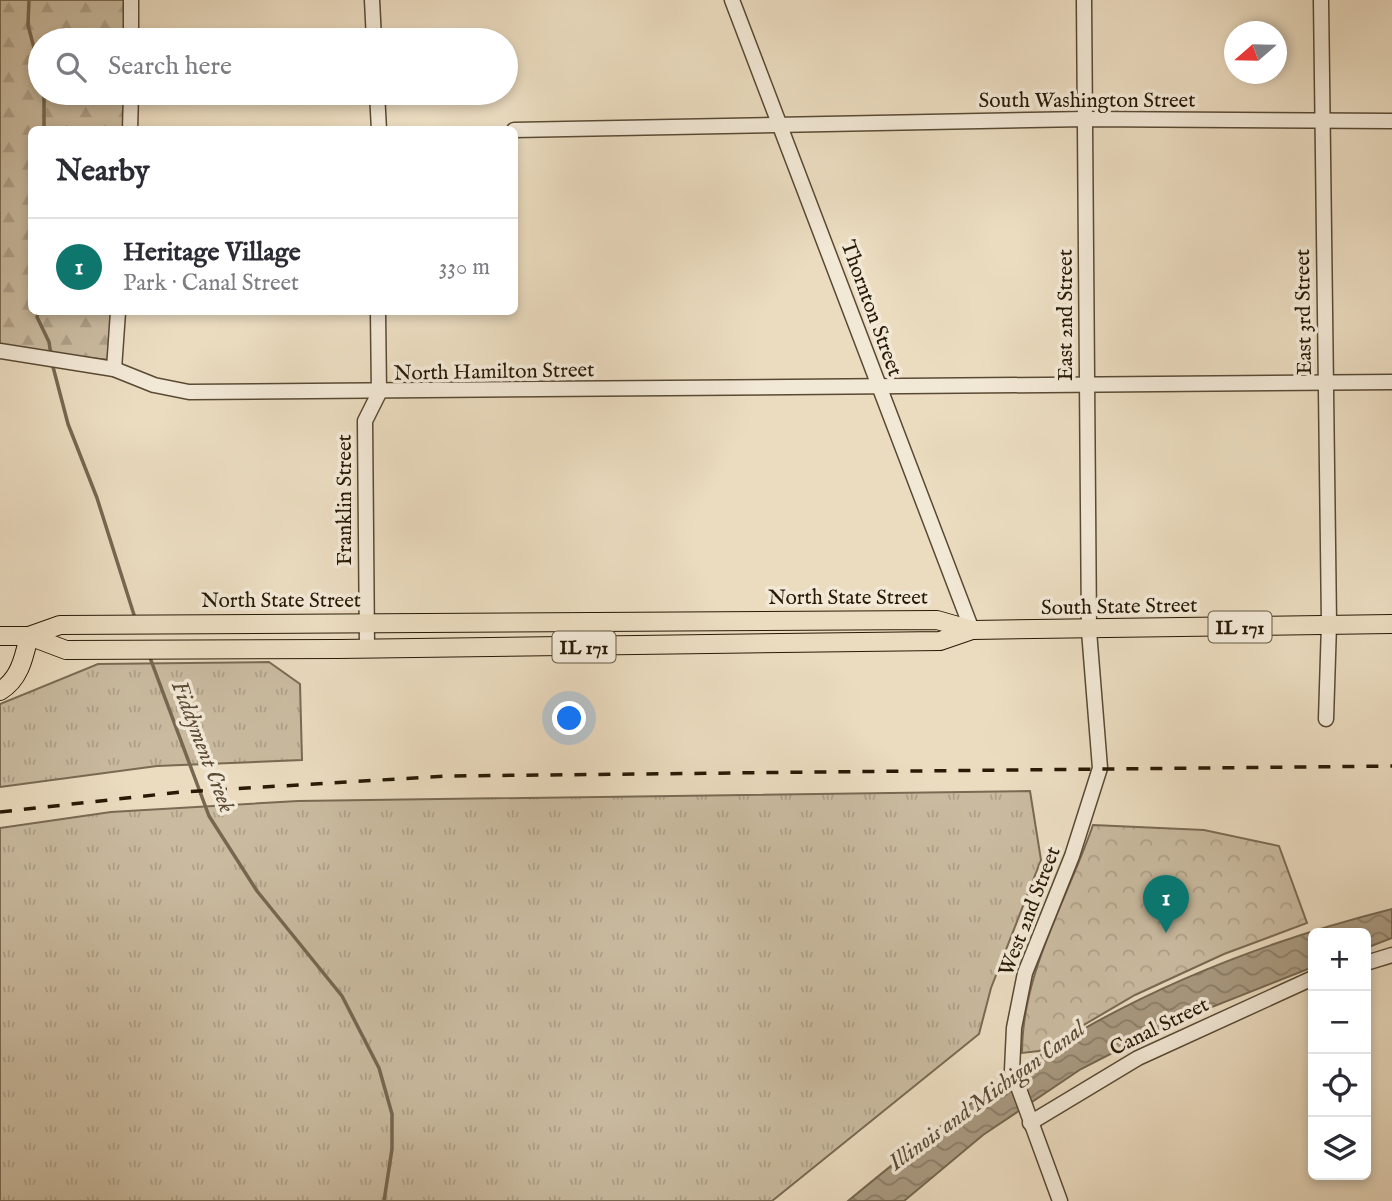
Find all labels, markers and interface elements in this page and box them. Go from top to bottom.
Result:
north arrow [1224,21,1287,84]
search box [28,28,518,105]
icon: search [52,48,90,86]
text: Search here [108,50,232,83]
street label: South Washington Street [979,88,1195,115]
text: Nearby [56,153,149,191]
text: Heritage Village [123,236,301,269]
street label: Thornton Street [833,237,908,380]
street label: East 2nd Street [1053,249,1080,381]
street label: East 3rd Street [1290,249,1319,375]
text: 1 [75,253,83,282]
text: 330 m [439,253,490,282]
text: Park · Canal Street [123,269,299,298]
street label: North Hamilton Street [394,357,595,388]
street label: Franklin Street [332,434,359,566]
street label: North State Street [768,585,928,612]
street label: North State Street [201,588,361,615]
street label: South State Street [1041,593,1198,622]
road number: IL 171 [1208,612,1272,642]
road number: IL 171 [552,632,616,662]
water label: Fiddyment Creek [164,676,241,817]
your location [552,701,586,735]
street label: West 2nd Street [993,843,1068,980]
pin: 1 [1143,875,1189,933]
map controls [1308,928,1371,1180]
button: + [1308,928,1371,991]
button: − [1308,991,1371,1054]
street label: Canal Street [1106,992,1214,1063]
water label: Illinois and Michigan Canal [882,1014,1093,1179]
button: locate [1308,1054,1371,1117]
button: layers [1308,1117,1371,1180]

